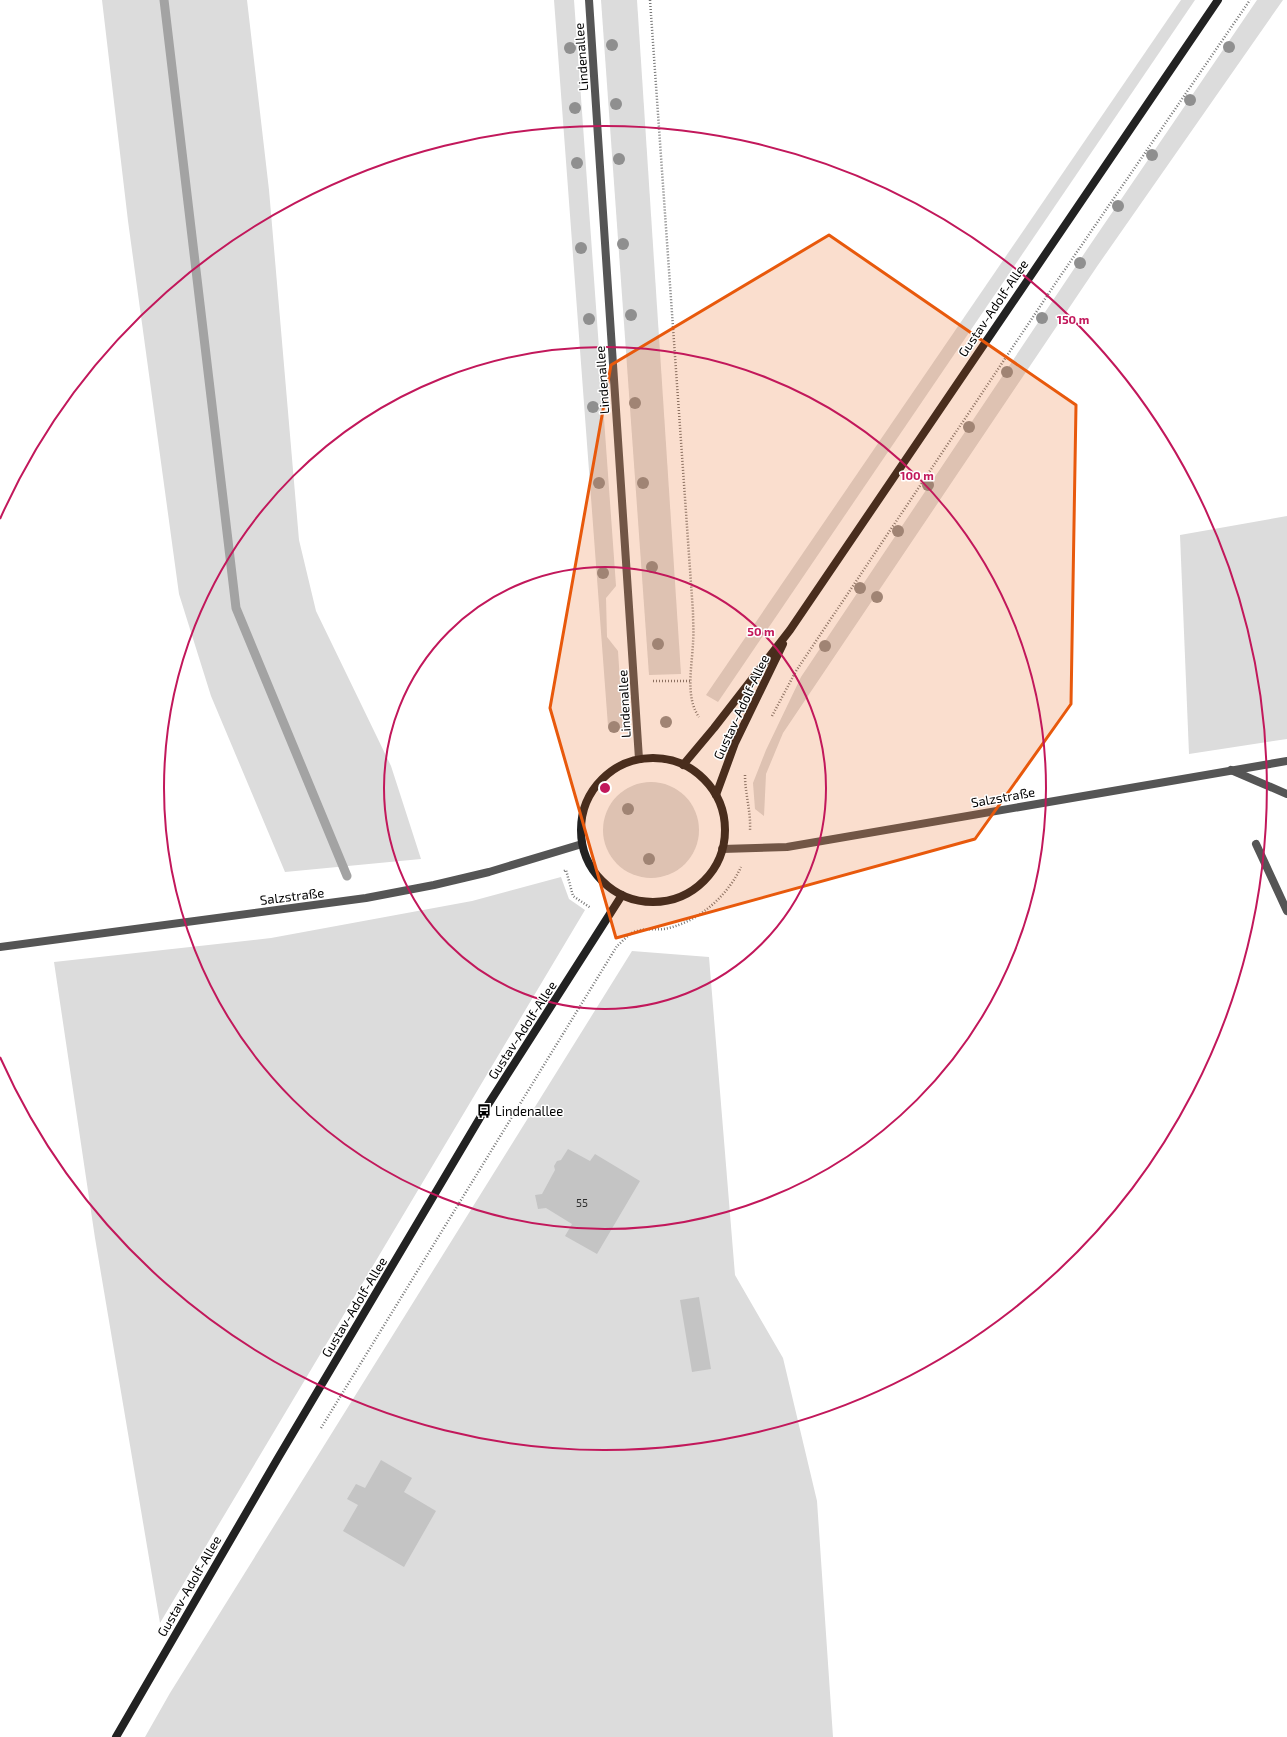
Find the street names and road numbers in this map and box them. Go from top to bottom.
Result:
street label: Lindenallee [571,22,591,92]
street label: Gustav-Adolf-Allee [955,256,1031,360]
street label: Lindenallee [592,345,612,415]
street label: Gustav-Adolf-Allee [710,652,772,762]
street label: Lindenallee [614,669,634,739]
street label: Salzstraße [970,784,1036,810]
street label: Salzstraße [259,884,325,908]
street label: Gustav-Adolf-Allee [484,978,560,1082]
street label: Gustav-Adolf-Allee [318,1254,390,1360]
street label: Gustav-Adolf-Allee [154,1533,224,1639]

